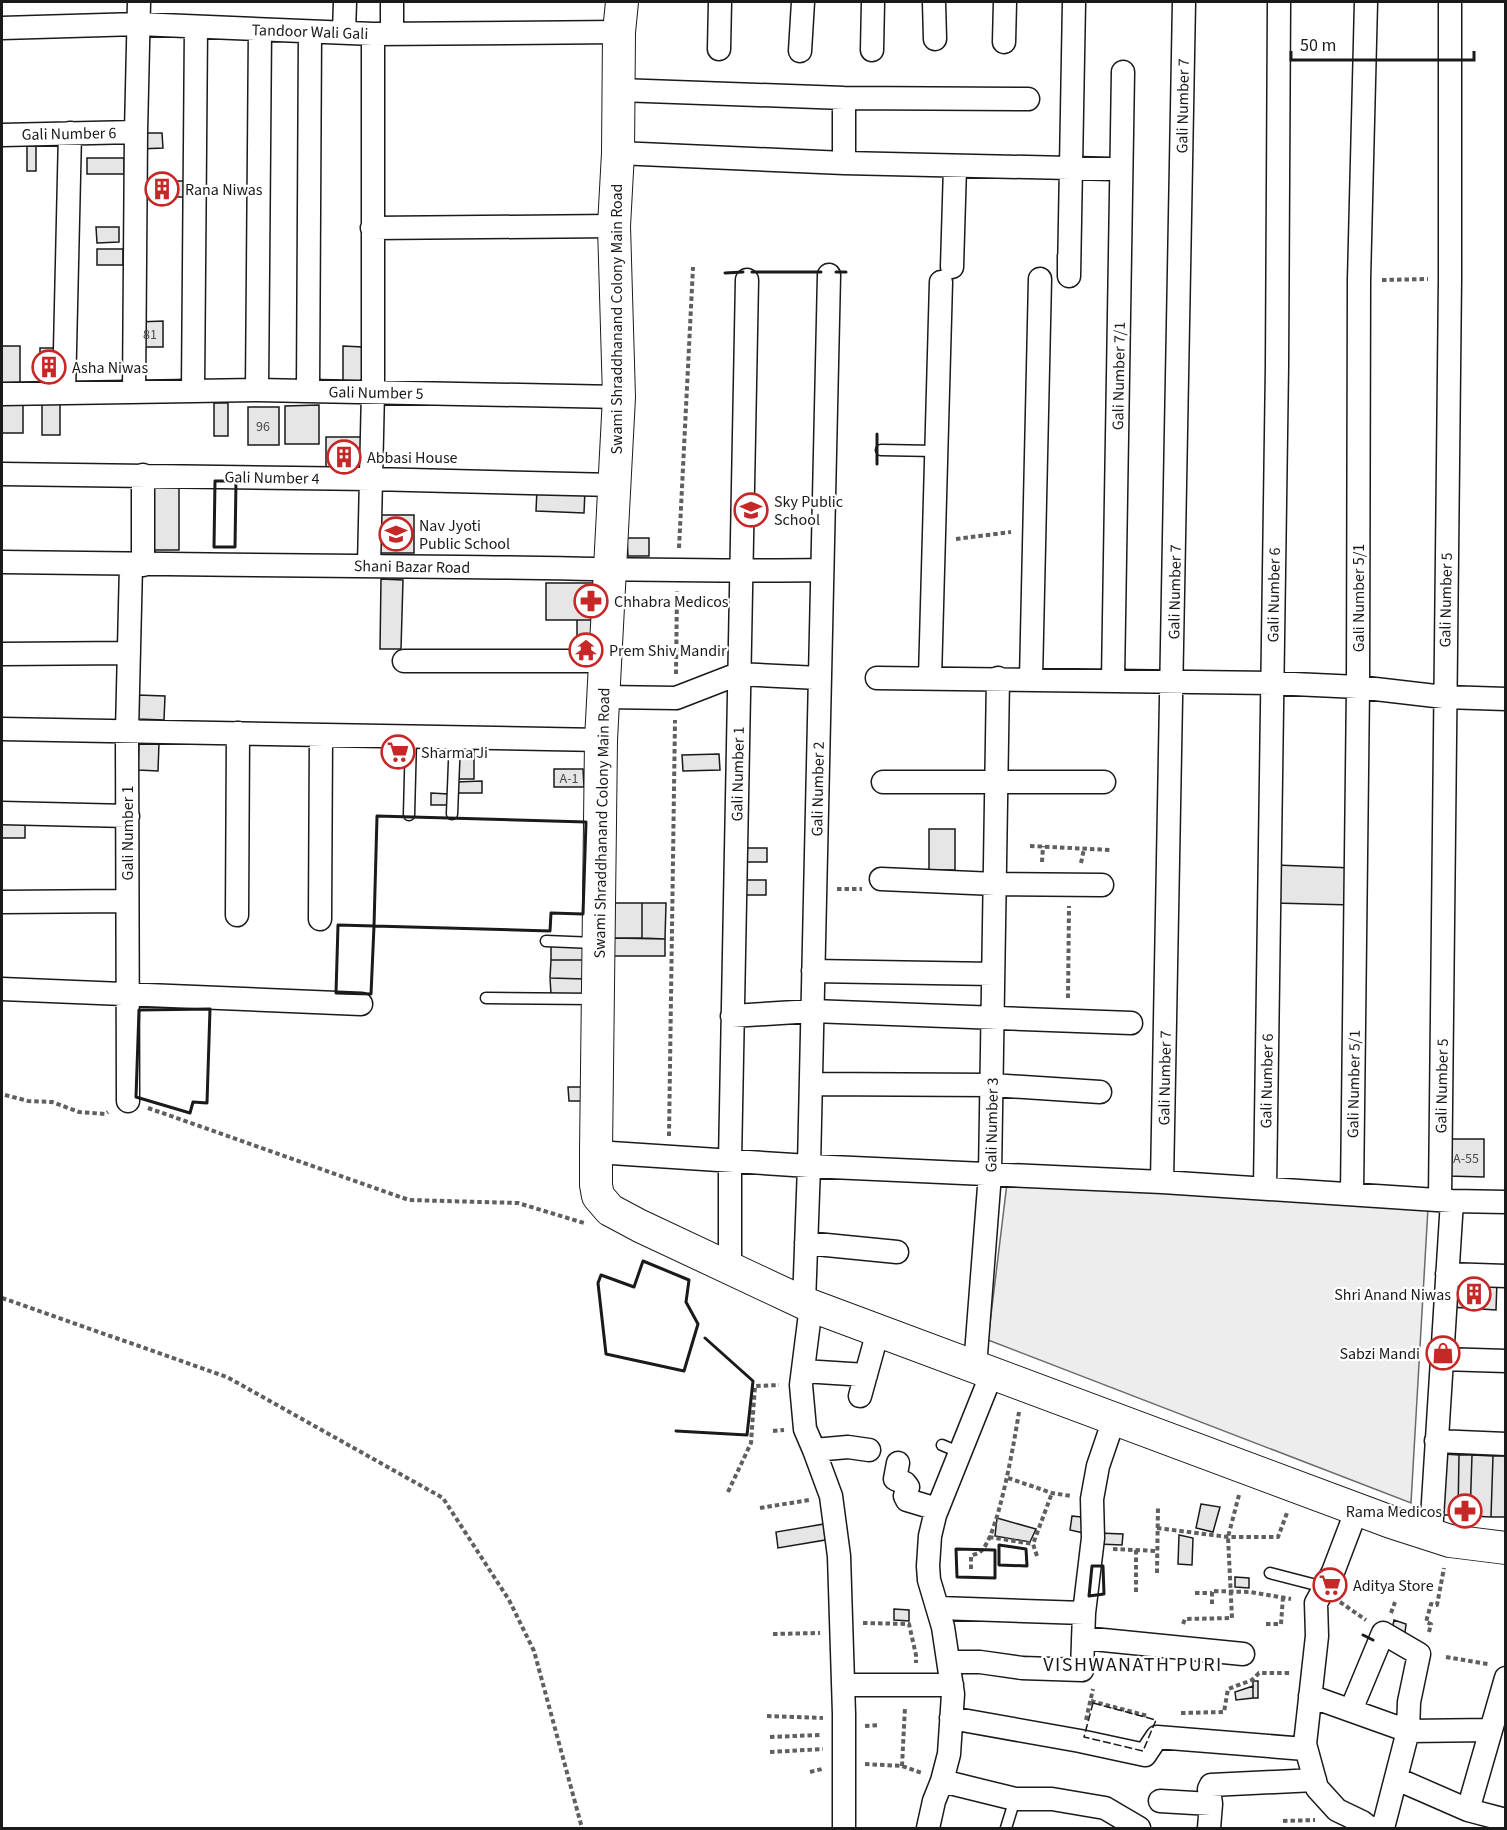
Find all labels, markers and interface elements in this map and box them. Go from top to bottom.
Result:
street label: Tandoor Wali Gali [251,19,369,45]
scale bar [1291,24,1474,62]
text: 50 m [1300,33,1336,58]
street label: Gali Number 7 [1171,58,1195,154]
street label: Gali Number 6 [21,122,117,146]
building icon: Rana Niwas [144,171,180,207]
place label: Rana Niwas [185,179,263,201]
street label: Swami Shraddhanand Colony Main Road [606,184,628,454]
street label: Gali Number 7/1 [1107,322,1131,430]
house number: 81 [143,325,157,345]
building icon: Asha Niwas [31,349,67,385]
place label: Asha Niwas [72,357,148,379]
street label: Gali Number 5 [328,381,424,405]
house number: 96 [256,417,270,437]
building icon: Abbasi House [326,439,362,475]
place label: Abbasi House [367,447,458,469]
street label: Gali Number 4 [224,466,320,490]
place label: Sky Public School [774,491,843,531]
school or university icon: Sky Public School [733,492,769,528]
place label: Nav Jyoti Public School [419,515,510,555]
school or university icon: Nav Jyoti Public School [378,516,414,552]
street label: Gali Number 7 [1163,544,1187,640]
street label: Gali Number 5/1 [1348,544,1370,652]
street label: Gali Number 6 [1262,547,1286,643]
street label: Gali Number 5 [1434,552,1458,648]
street label: Shani Bazar Road [354,555,470,579]
pharmacy icon: Chhabra Medicos [573,583,609,619]
place label: Chhabra Medicos [614,591,729,613]
temple icon: Prem Shiv Mandir [568,632,604,668]
place label: Prem Shiv Mandir [609,640,727,662]
street label: Swami Shraddhanand Colony Main Road [589,687,615,959]
street label: Gali Number 1 [726,726,750,822]
supermarket icon: Sharma Ji [380,734,416,770]
street label: Gali Number 2 [806,741,830,837]
place label: Sharma Ji [421,742,488,764]
house number: A-1 [560,769,578,789]
street label: Gali Number 1 [117,785,139,880]
street label: Gali Number 7 [1153,1030,1177,1126]
street label: Gali Number 5/1 [1342,1030,1366,1138]
street label: Gali Number 6 [1255,1033,1279,1129]
street label: Gali Number 5 [1430,1038,1454,1134]
street label: Gali Number 3 [980,1077,1004,1173]
house number: A-55 [1453,1149,1479,1169]
building icon: Shri Anand Niwas [1456,1276,1492,1312]
place label: Shri Anand Niwas [1334,1284,1451,1306]
shop icon: Sabzi Mandi [1425,1335,1461,1371]
place label: Sabzi Mandi [1339,1343,1420,1365]
pharmacy icon: Rama Medicos [1447,1493,1483,1529]
place label: Rama Medicos [1346,1501,1442,1523]
supermarket icon: Aditya Store [1312,1567,1348,1603]
place label: Aditya Store [1353,1575,1434,1597]
district label: VISHWANATH PURI [1043,1651,1223,1679]

